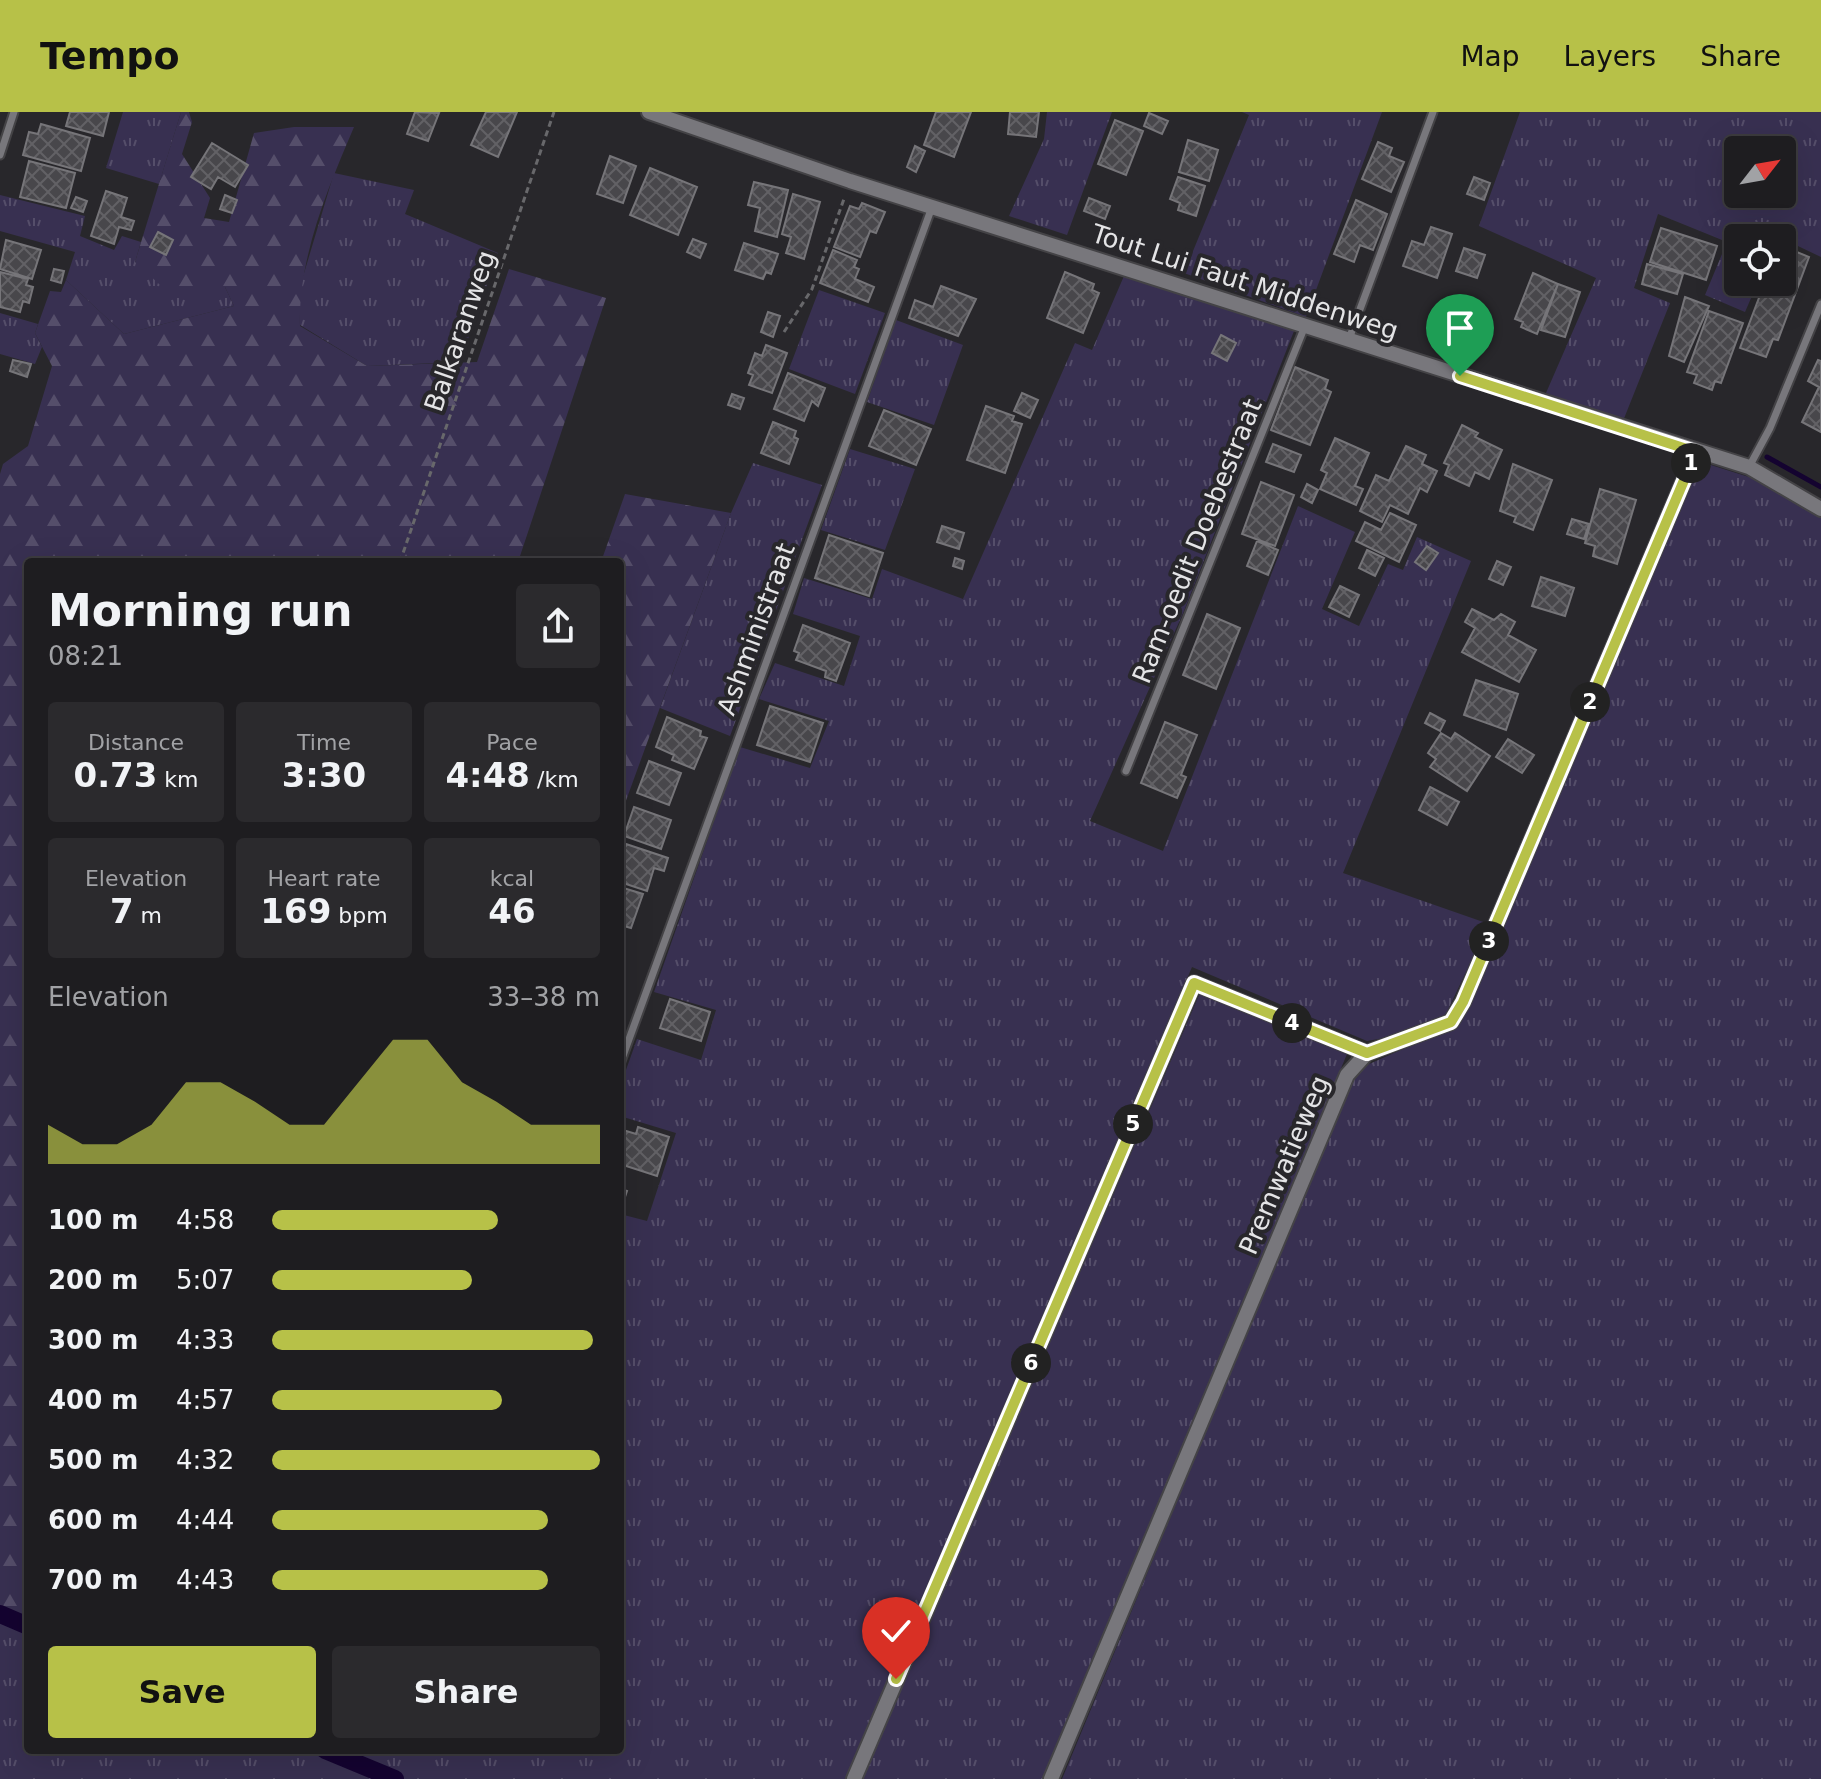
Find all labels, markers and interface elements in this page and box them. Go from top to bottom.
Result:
text: Tempo [40,34,180,78]
text: Map [1460,40,1520,73]
text: Layers [1564,40,1656,73]
text: Share [1700,40,1781,73]
north arrow [1724,136,1796,208]
map controls [1724,136,1796,296]
street label: Tout Lui Faut Middenweg [1087,218,1402,346]
button: locate [1724,224,1796,296]
street label: Balkaranweg [418,247,502,415]
pin [1426,294,1494,376]
icon: arrive [1438,306,1482,350]
street label: Ram-oedit Doebestraat [1126,395,1268,687]
pin: 1 [1671,443,1711,483]
text: 1 [1683,450,1699,475]
street label: Ashministraat [711,539,801,719]
button: share [516,584,600,668]
text: Morning run [48,585,353,636]
text: 08:21 [48,641,123,671]
pin: 2 [1570,682,1610,722]
text: 2 [1582,689,1598,714]
text: Distance [88,730,184,755]
text: Time [297,730,351,755]
text: Pace [486,730,538,755]
text: 0.73 [73,755,157,795]
text: 3:30 [282,755,366,795]
text: 4:48 [445,755,530,795]
text: km [157,767,199,792]
text: /km [530,767,579,792]
text: Elevation [85,866,187,891]
text: Heart rate [268,866,380,891]
text: kcal [490,866,534,891]
text: 7 [110,891,134,931]
text: 169 [260,891,331,931]
text: 46 [488,891,536,931]
text: m [134,903,162,928]
text: bpm [331,903,388,928]
pin: 3 [1469,921,1509,961]
text: 3 [1481,928,1497,953]
text: Elevation [48,982,169,1012]
text: 33–38 m [487,982,600,1012]
pin: 4 [1272,1003,1312,1043]
text: 4 [1284,1010,1300,1035]
street label: Premwatieweg [1233,1071,1335,1259]
pin: 5 [1113,1104,1153,1144]
text: 5 [1125,1111,1141,1136]
text: 100 m [48,1205,138,1235]
text: 4:58 [176,1205,234,1235]
text: 200 m [48,1265,138,1295]
text: 5:07 [176,1265,234,1295]
text: 300 m [48,1325,138,1355]
text: 4:33 [176,1325,234,1355]
pin: 6 [1011,1343,1051,1383]
text: 6 [1023,1350,1039,1375]
text: 400 m [48,1385,138,1415]
text: 4:57 [176,1385,234,1415]
text: 500 m [48,1445,138,1475]
text: 4:32 [176,1445,234,1475]
text: 600 m [48,1505,138,1535]
text: 4:44 [176,1505,234,1535]
text: 700 m [48,1565,138,1595]
text: 4:43 [176,1565,234,1595]
pin [862,1597,930,1679]
icon: check [874,1609,918,1653]
button: Save [48,1646,316,1738]
button: Share [332,1646,600,1738]

